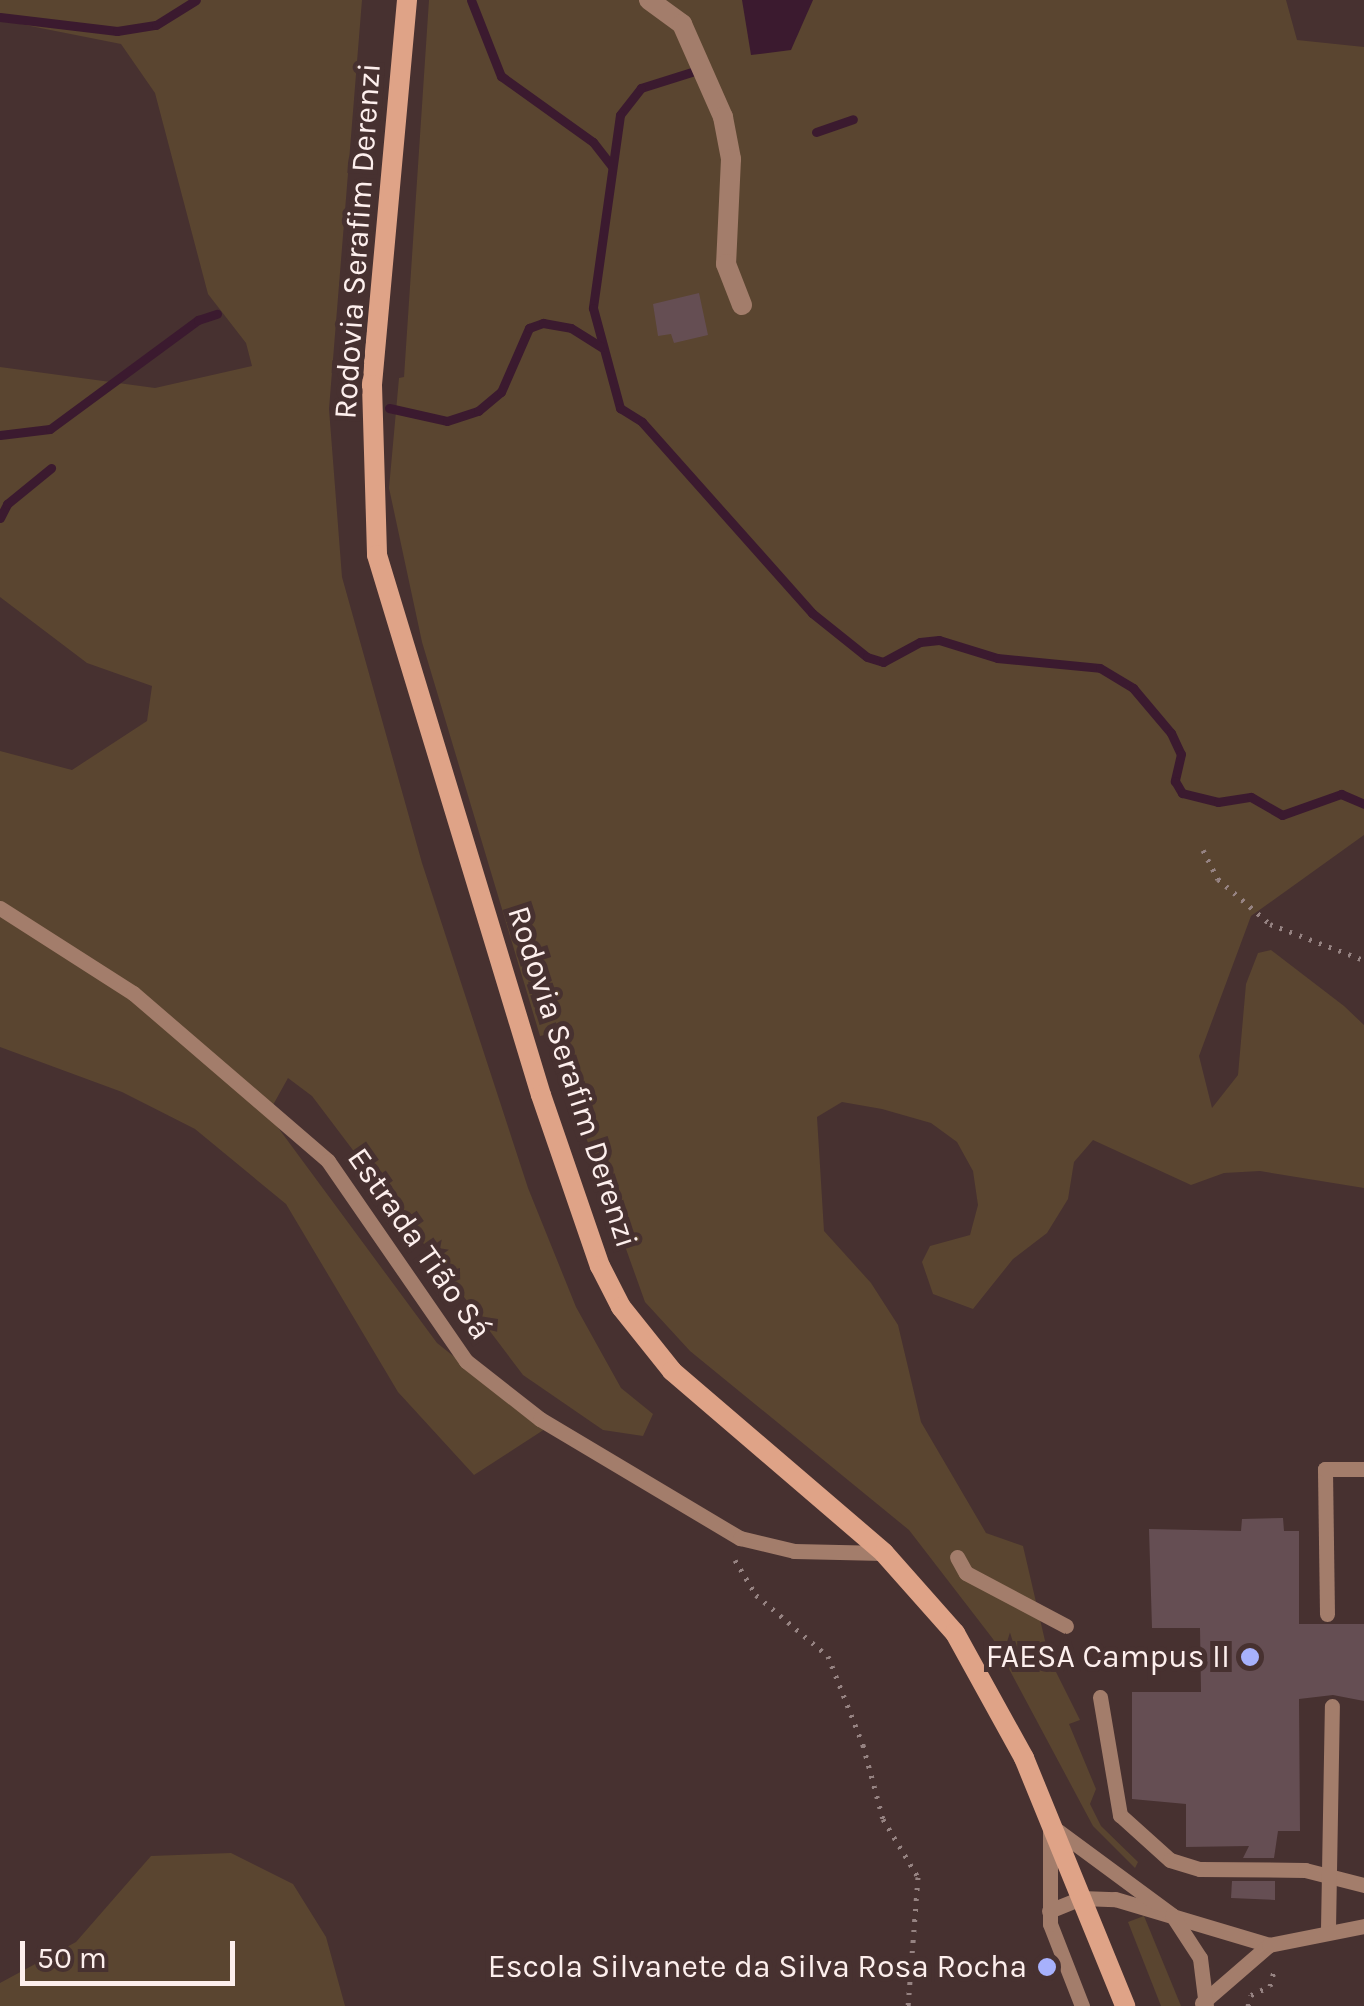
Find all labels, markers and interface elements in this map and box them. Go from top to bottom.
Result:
street label: Rodovia Serafim Derenzi [326,62,390,420]
street label: Rodovia Serafim Derenzi [499,901,645,1253]
street label: Estrada Tião Sá [339,1141,499,1347]
place label: FAESA Campus II [986,1638,1230,1676]
marker: FAESA Campus II [1239,1646,1261,1668]
scale bar [25,1921,240,1983]
text: 50 m [37,1940,107,1976]
place label: Escola Silvanete da Silva Rosa Rocha [488,1948,1027,1986]
marker: Escola Silvanete da Silva Rosa Rocha [1036,1956,1058,1978]

